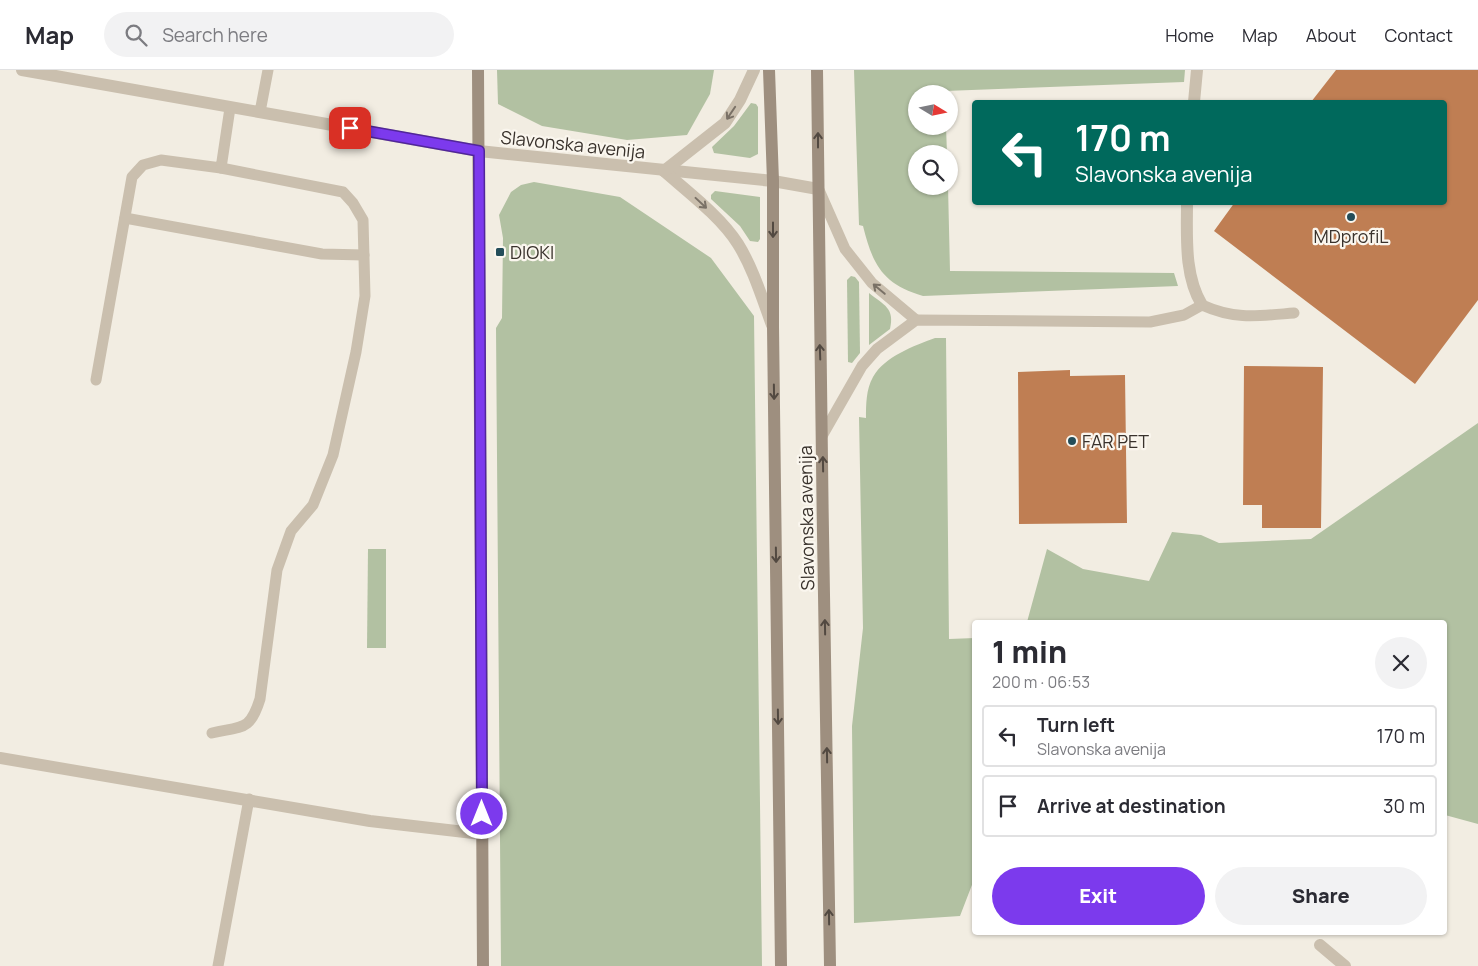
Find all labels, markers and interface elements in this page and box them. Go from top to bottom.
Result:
search box [104,12,454,57]
text: Map [25,18,74,51]
icon: search [122,21,150,49]
text: Search here [162,22,268,48]
text: Home [1165,23,1214,47]
text: Map [1242,23,1278,47]
text: About [1306,23,1356,47]
text: Contact [1384,23,1453,47]
north arrow [908,85,958,135]
map controls [908,85,958,195]
one-way arrow [726,106,736,120]
pin [329,107,371,149]
icon: arrive [336,114,364,142]
text: 170 m [1075,114,1171,162]
icon: left [992,120,1057,185]
street label: Slavonska avenija [500,124,646,164]
one-way arrow [813,133,823,149]
button: search [908,145,958,195]
text: Slavonska avenija [1075,159,1252,189]
one-way arrow [694,197,707,209]
marker: MDprofiL [1345,211,1357,223]
one-way arrow [768,221,778,237]
place label: MDprofiL [1314,224,1388,248]
place label: DIOKI [510,240,554,264]
marker: DIOKI [494,246,506,258]
one-way arrow [873,283,886,294]
one-way arrow [815,344,825,360]
one-way arrow [769,384,779,400]
place label: FAR PET [1082,429,1149,453]
marker: FAR PET [1066,435,1078,447]
street label: Slavonska avenija [793,445,819,591]
one-way arrow [818,456,828,472]
one-way arrow [771,546,781,562]
one-way arrow [820,619,830,635]
text: 1 min [992,631,1067,672]
button: close [1375,637,1427,689]
text: 200 m · 06:53 [992,671,1090,693]
one-way arrow [773,708,783,725]
text: Turn left [1037,712,1115,738]
icon: left [994,722,1022,750]
text: 170 m [1377,723,1425,749]
text: Slavonska avenija [1037,738,1166,760]
one-way arrow [822,747,831,763]
position arrow [455,787,507,839]
icon: arrive [994,792,1022,820]
text: Arrive at destination [1037,793,1226,819]
text: 30 m [1383,793,1425,819]
button: Exit [992,867,1205,925]
button: Share [1215,867,1427,925]
one-way arrow [824,910,834,926]

